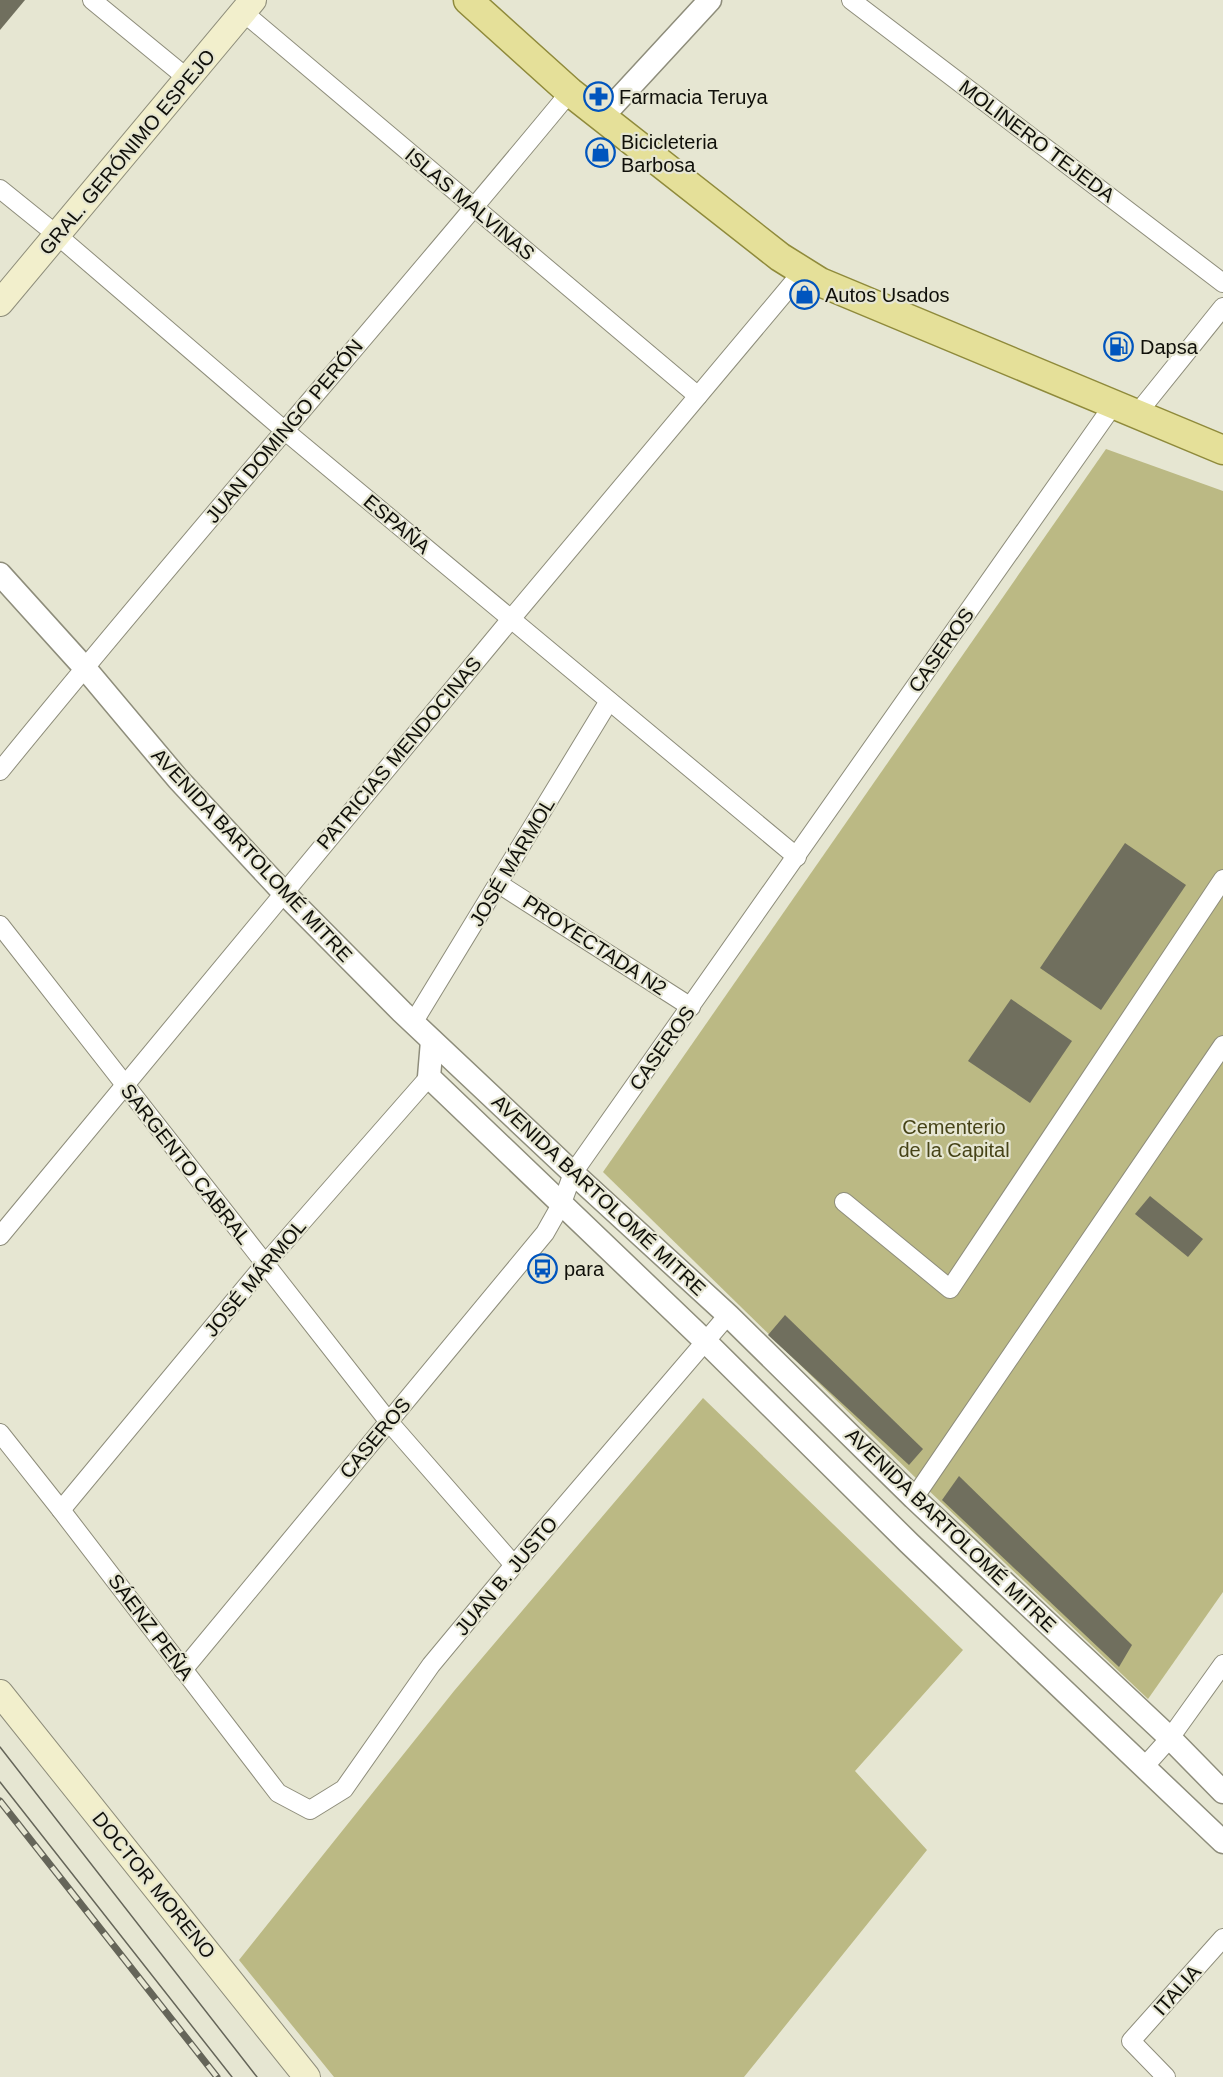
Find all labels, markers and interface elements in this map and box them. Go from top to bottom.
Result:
street label: GRAL. GERÓNIMO ESPEJO [35,45,219,259]
street label: MOLINERO TEJEDA [955,75,1119,207]
pharmacy icon: Farmacia Teruya [582,81,614,113]
place label: Farmacia Teruya [619,86,768,108]
place label: Bicicleteria Barbosa [621,131,719,176]
shop icon: Bicicleteria Barbosa [584,137,616,169]
street label: ISLAS MALVINAS [401,144,539,264]
shop icon: Autos Usados [788,279,820,311]
place label: Autos Usados [825,284,950,306]
fuel station icon: Dapsa [1103,331,1135,363]
street label: JUAN DOMINGO PERÓN [201,335,367,527]
place label: Dapsa [1140,336,1199,358]
street label: ESPAÑA [359,489,436,558]
street label: CASEROS [904,604,978,696]
street label: PATRICIAS MENDOCINAS [312,653,486,853]
street label: AVENIDA BARTOLOMÉ MITRE [147,744,357,966]
street label: JOSÉ MÁRMOL [465,794,559,930]
street label: PROYECTADA N2 [519,890,671,1000]
street label: CASEROS [625,1002,699,1094]
street label: SARGENTO CABRAL [117,1079,255,1249]
street label: AVENIDA BARTOLOMÉ MITRE [488,1090,710,1300]
park label: Cementerio de la Capital [898,1116,1010,1161]
street label: JOSÉ MÁRMOL [200,1215,310,1341]
bus stop icon: para [527,1253,559,1285]
place label: para [564,1258,605,1280]
street label: CASEROS [335,1393,415,1483]
street label: AVENIDA BARTOLOMÉ MITRE [841,1424,1061,1636]
street label: JUAN B. JUSTO [450,1512,562,1640]
street label: SÁENZ PEÑA [104,1569,199,1685]
street label: DOCTOR MORENO [88,1807,220,1963]
street label: ITALIA [1149,1960,1206,2020]

